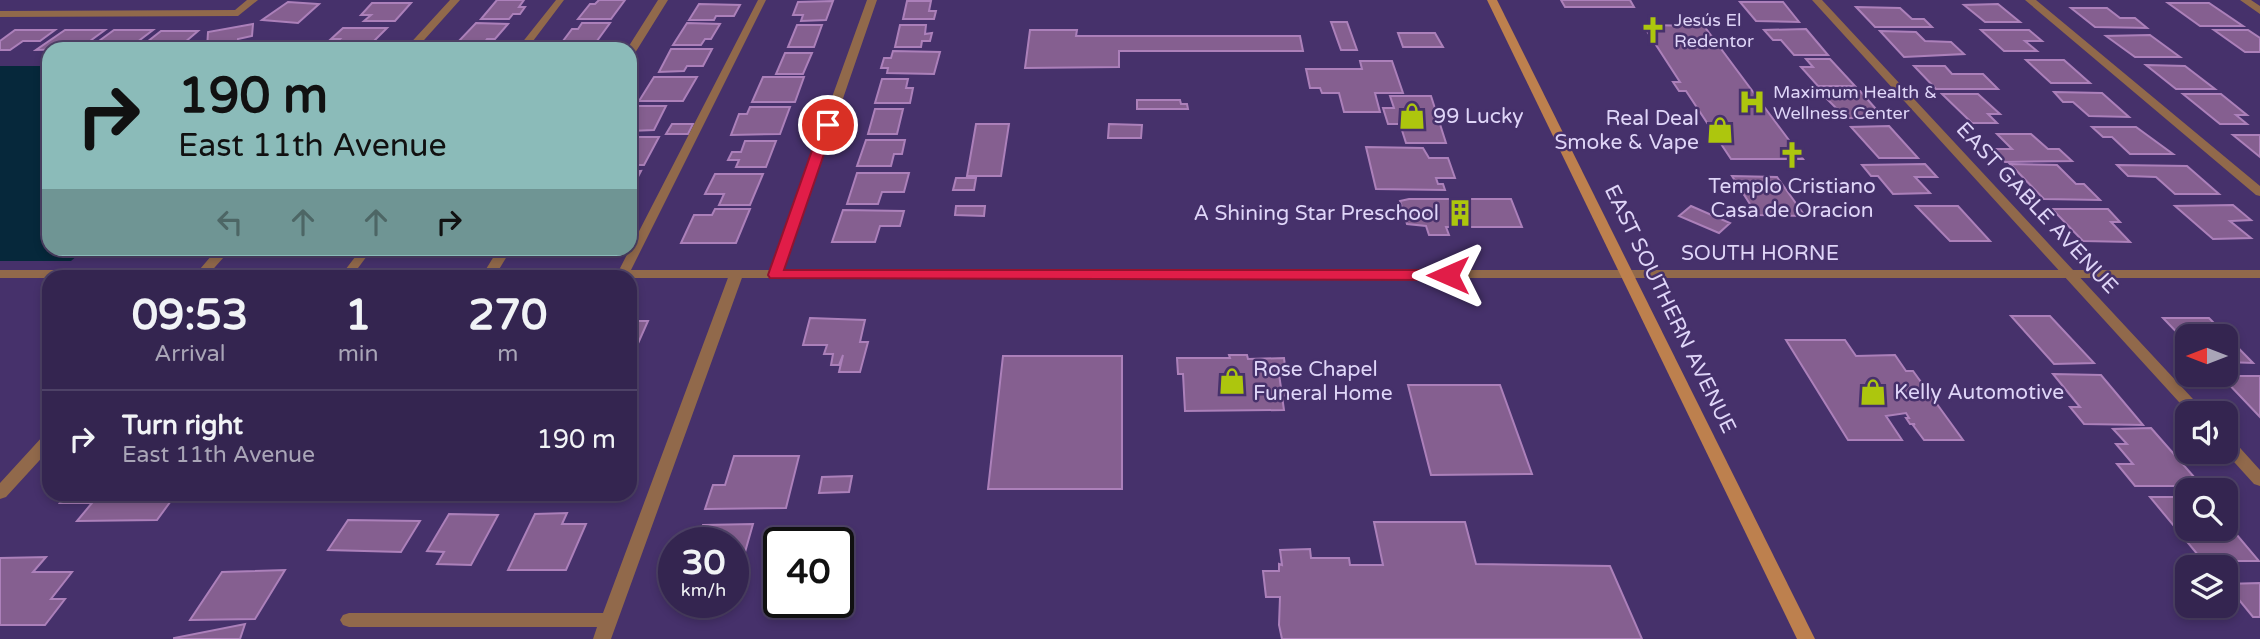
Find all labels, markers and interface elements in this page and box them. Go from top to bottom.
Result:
place label: Jesús El Redentor [1674,9,1754,52]
church icon: Jesús El Redentor [1638,15,1668,45]
text: 190 m [178,67,328,126]
icon: right [63,70,154,161]
place label: Maximum Health & Wellness Center [1773,81,1937,124]
hospital icon: Maximum Health & Wellness Center [1737,87,1767,117]
pin [798,95,858,155]
shop icon: 99 Lucky [1397,101,1427,131]
place label: 99 Lucky [1433,104,1524,129]
icon: arrive [809,106,847,144]
place label: Real Deal Smoke & Vape [1554,106,1699,155]
shop icon: Real Deal Smoke & Vape [1705,115,1735,145]
street label: EAST GABLE AVENUE [1951,117,2123,299]
text: East 11th Avenue [178,127,447,165]
church icon: Templo Cristiano Casa de Oracion [1777,140,1807,170]
place label: Templo Cristiano Casa de Oracion [1708,174,1876,223]
street label: EAST SOUTHERN AVENUE [1599,181,1741,437]
building icon: A Shining Star Preschool [1445,198,1475,228]
place label: A Shining Star Preschool [1193,201,1439,226]
icon: left [211,203,249,241]
icon: ahead [284,203,322,241]
icon: ahead [357,203,395,241]
icon: right [430,203,468,241]
position arrow [1411,238,1485,312]
street label: SOUTH HORNE [1681,241,1839,266]
text: 09:53 [132,290,248,341]
text: 1 [345,290,371,341]
text: 270 [468,290,547,341]
north arrow [2175,324,2238,387]
map controls [2175,324,2238,618]
text: Arrival [154,340,225,368]
text: min [338,340,379,368]
text: m [497,340,518,368]
place label: Rose Chapel Funeral Home [1253,357,1393,406]
shop icon: Rose Chapel Funeral Home [1217,366,1247,396]
shop icon: Kelly Automotive [1858,377,1888,407]
place label: Kelly Automotive [1894,380,2064,405]
button: sound [2175,401,2238,464]
text: Turn right [122,410,243,441]
icon: right [63,420,101,458]
text: 190 m [536,424,616,455]
text: East 11th Avenue [122,441,315,469]
button: search [2175,478,2238,541]
speed limit sign: 40 [763,527,854,618]
text: 30 [682,542,725,584]
button: layers [2175,555,2238,618]
text: km/h [681,579,726,601]

